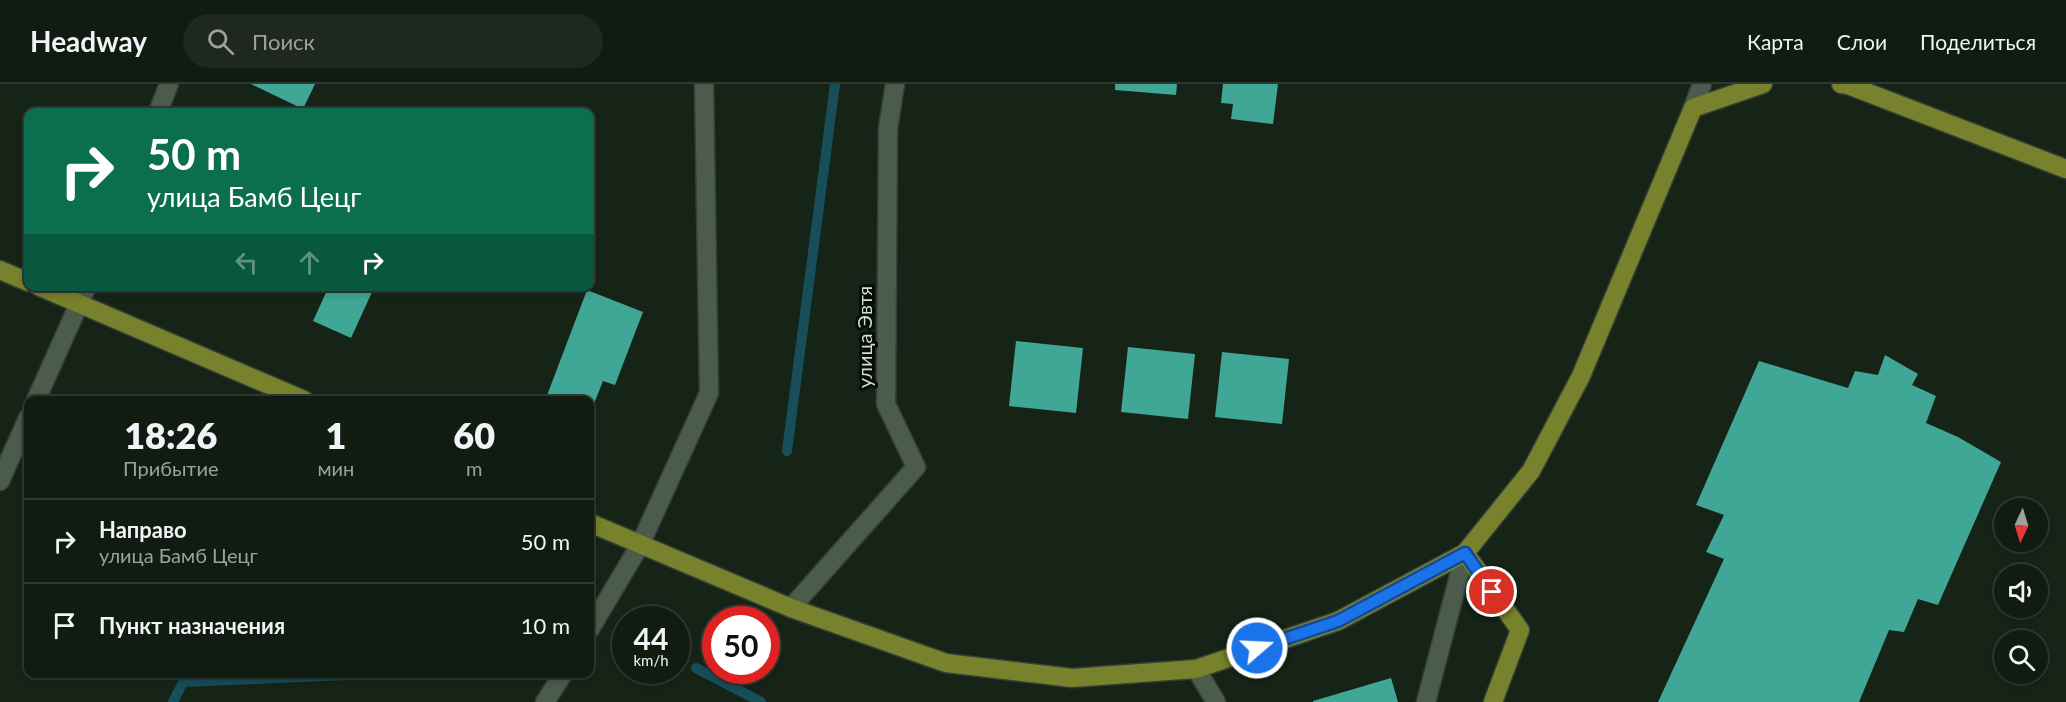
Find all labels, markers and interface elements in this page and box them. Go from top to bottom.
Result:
search box [183,14,603,68]
text: Headway [30,24,147,58]
icon: search [204,25,237,58]
text: Поиск [252,28,315,55]
text: Карта [1747,29,1804,54]
text: Слои [1837,29,1887,54]
text: Поделиться [1920,29,2036,54]
text: 50 m [147,129,241,179]
icon: right [48,132,126,210]
text: улица Бамб Цецг [147,180,361,213]
icon: left [230,246,263,279]
icon: ahead [293,246,326,279]
icon: right [356,246,389,279]
street label: улица Эвтя [852,286,876,388]
text: 18:26 [124,413,217,457]
text: 1 [325,413,346,457]
text: 60 [453,413,495,457]
text: Прибытие [123,456,219,480]
text: мин [317,456,354,480]
text: m [466,456,482,480]
north arrow [1994,498,2048,552]
map controls [1994,498,2048,684]
text: Направо [99,516,187,543]
icon: right [48,525,81,558]
text: 50 m [521,528,570,555]
text: улица Бамб Цецг [99,543,258,567]
button: sound [1994,564,2048,618]
pin [1466,566,1517,617]
icon: arrive [1475,575,1508,608]
speed limit sign: 50 [702,606,780,684]
icon: arrive [48,609,81,642]
text: Пункт назначения [99,612,285,639]
text: 10 m [521,612,570,639]
position arrow [1225,616,1289,680]
text: 44 [634,620,668,656]
button: search [1994,630,2048,684]
text: km/h [633,651,669,669]

